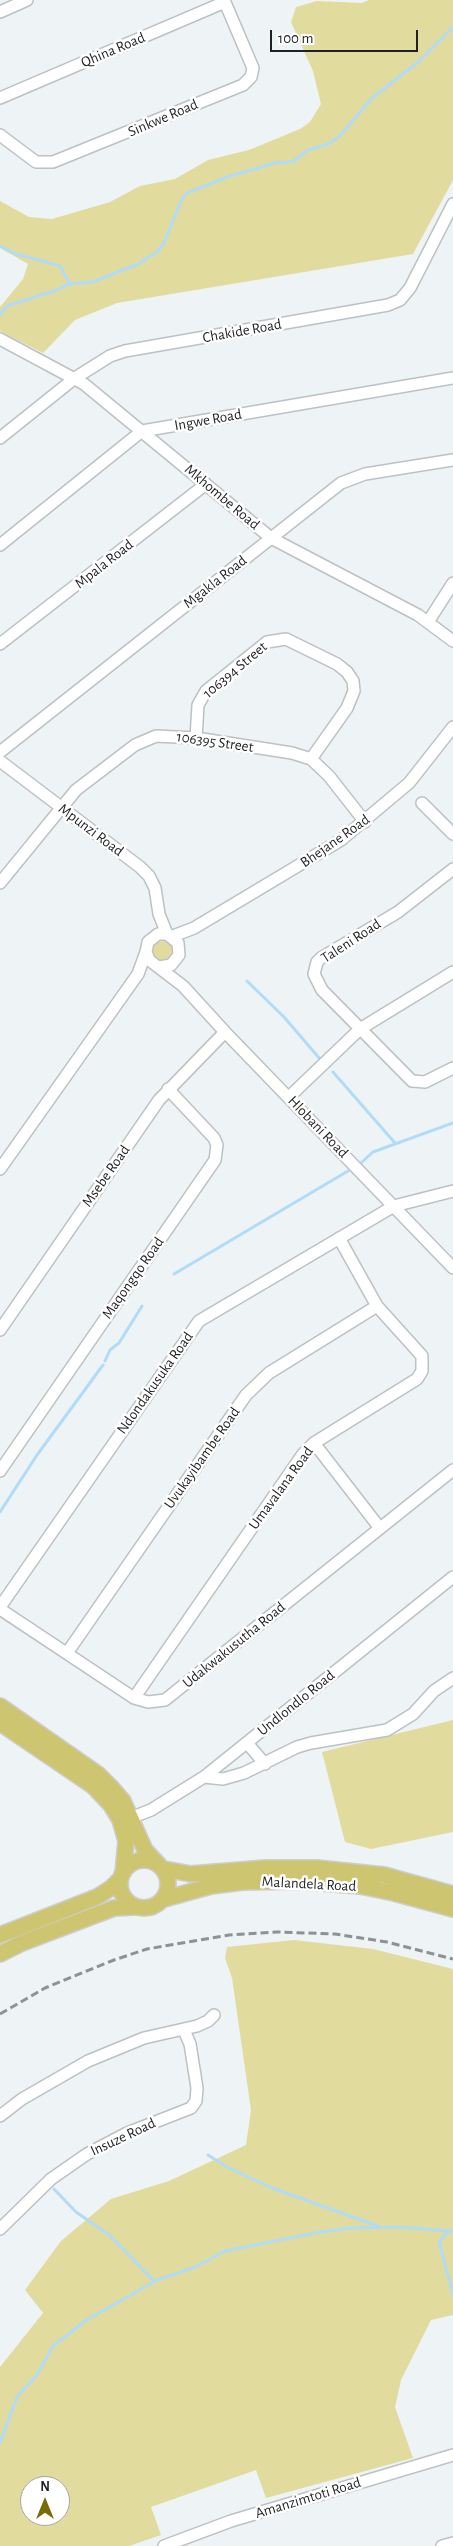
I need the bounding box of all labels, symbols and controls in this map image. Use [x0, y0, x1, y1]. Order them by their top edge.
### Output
scale bar [273, 20, 420, 52]
street label: Qhina Road [78, 28, 148, 72]
text: 100 m [278, 31, 313, 46]
street label: Sinkwe Road [125, 95, 201, 141]
street label: Chakide Road [201, 315, 283, 347]
street label: Ingwe Road [173, 405, 243, 435]
street label: Mkhombe Road [181, 460, 263, 534]
street label: Mpala Road [71, 536, 137, 592]
street label: Mgakla Road [180, 552, 250, 612]
street label: 106394 Street [199, 638, 271, 702]
street label: 106395 Street [175, 728, 255, 756]
street label: Mpunzi Road [55, 800, 127, 860]
street label: Bhejane Road [297, 811, 373, 871]
street label: Taleni Road [318, 915, 384, 967]
street label: Hlobani Road [284, 1092, 352, 1162]
street label: Msebe Road [78, 1142, 134, 1210]
street label: Maqongqo Road [98, 1234, 168, 1322]
street label: Ndondakusuka Road [113, 1328, 197, 1438]
street label: Uvukayibambe Road [160, 1404, 244, 1512]
street label: Umavalana Road [245, 1443, 317, 1533]
street label: Udakwakusutha Road [179, 1598, 289, 1692]
street label: Undlondlo Road [254, 1666, 338, 1740]
street label: Malandela Road [261, 1873, 357, 1895]
street label: Insuze Road [87, 2114, 159, 2160]
street label: Amanzimtoti Road [253, 2473, 363, 2523]
north arrow [20, 2476, 70, 2526]
text: N [40, 2480, 50, 2494]

